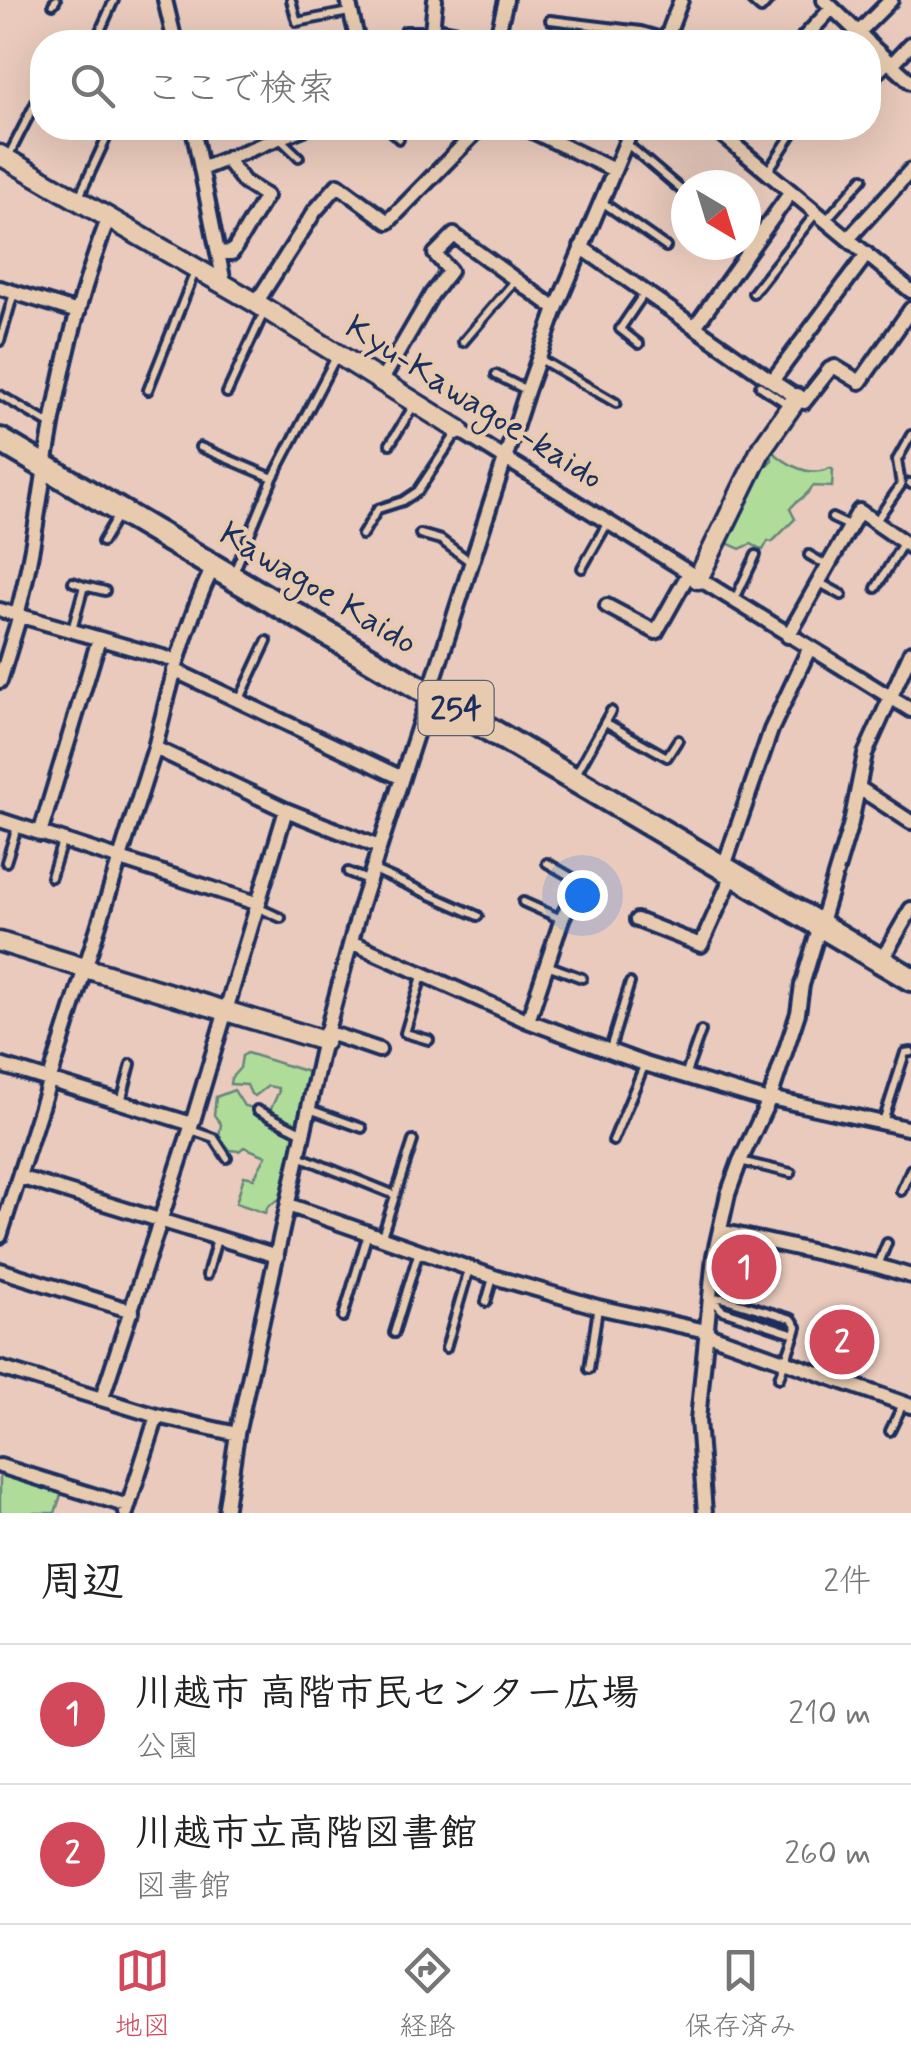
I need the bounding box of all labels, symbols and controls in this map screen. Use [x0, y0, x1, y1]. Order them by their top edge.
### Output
search box [30, 30, 881, 140]
icon: search [65, 58, 120, 113]
text: ここで検索 [145, 65, 335, 114]
north arrow [671, 170, 761, 260]
street label: Kyu-Kawagoe-kaido [334, 305, 612, 503]
street label: Kawagoe Kaido [209, 512, 425, 668]
road number: 254 [418, 681, 494, 735]
your location [557, 870, 608, 921]
pin: 1 [712, 1230, 776, 1304]
pin: 2 [810, 1304, 874, 1380]
text: 周辺 [40, 1556, 124, 1611]
text: 2件 [823, 1561, 871, 1603]
text: 川越市 高階市民センター広場 [135, 1670, 639, 1719]
text: 1 [65, 1693, 80, 1735]
text: 210 m [788, 1693, 871, 1735]
text: 公園 [135, 1726, 199, 1768]
text: 川越市立高階図書館 [135, 1810, 477, 1859]
text: 2 [65, 1833, 80, 1875]
text: 260 m [784, 1833, 871, 1875]
text: 図書館 [135, 1866, 231, 1908]
tab: 地図 [114, 1943, 171, 2046]
tab: 経路 [399, 1943, 456, 2046]
tab: 保存済み [684, 1943, 797, 2046]

